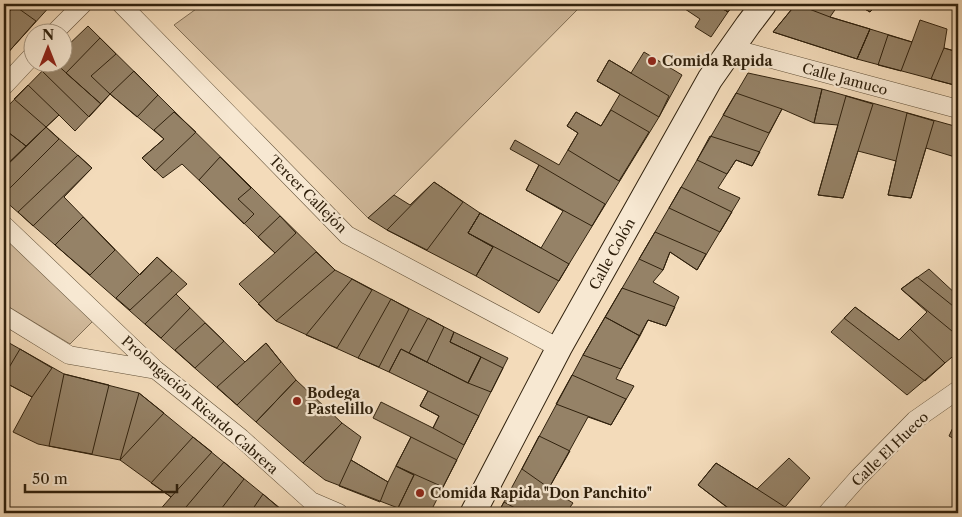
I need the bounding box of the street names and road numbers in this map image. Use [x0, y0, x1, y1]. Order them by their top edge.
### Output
street label: Calle Jamuco [800, 59, 890, 99]
street label: Tercer Callejón [265, 151, 351, 237]
street label: Calle Colón [585, 215, 639, 293]
street label: Prolongación Ricardo Cabrera [118, 332, 282, 478]
street label: Calle El Hueco [848, 408, 932, 490]

